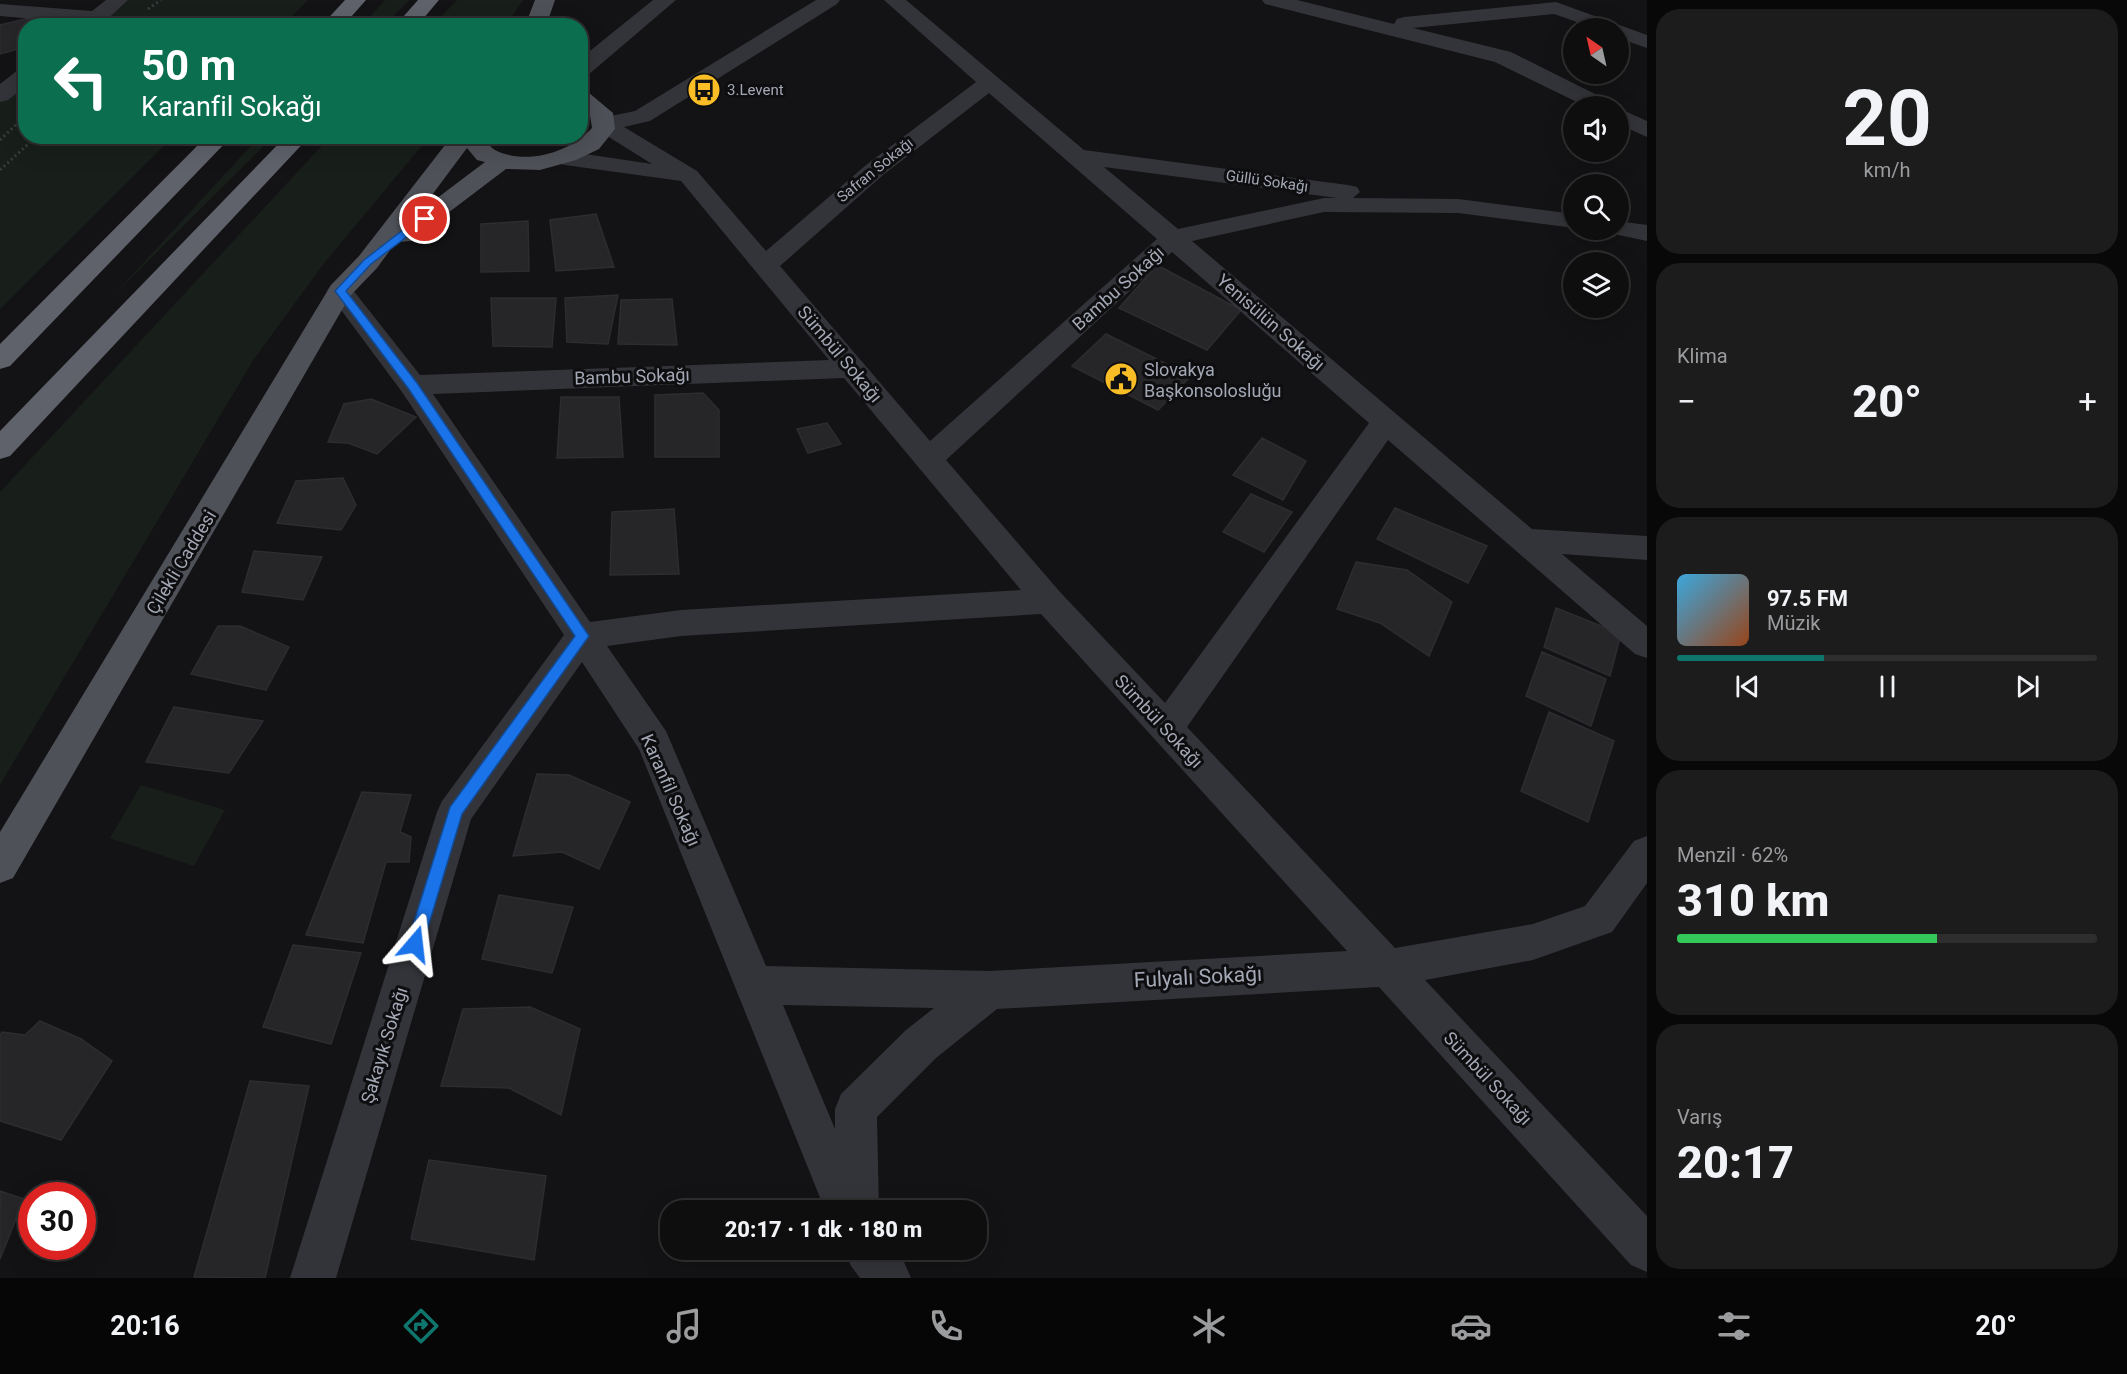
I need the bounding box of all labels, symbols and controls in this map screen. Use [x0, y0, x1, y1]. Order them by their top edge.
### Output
north arrow [1563, 18, 1629, 84]
map controls [1563, 18, 1629, 318]
text: 50 m [141, 41, 236, 90]
icon: left [42, 42, 120, 120]
bus stop icon: 3.Levent [686, 72, 722, 108]
text: 20 [1842, 73, 1932, 164]
place label: 3.Levent [727, 81, 784, 99]
text: Karanfil Sokağı [141, 91, 322, 123]
button: sound [1563, 96, 1629, 162]
street label: Safran Sokağı [833, 134, 917, 206]
text: km/h [1864, 158, 1910, 182]
street label: Güllü Sokağı [1225, 166, 1309, 196]
button: search [1563, 174, 1629, 240]
pin [399, 193, 450, 244]
icon: arrive [408, 202, 441, 235]
street label: Bambu Sokağı [1068, 241, 1168, 335]
button: layers [1563, 252, 1629, 318]
street label: Yenisülün Sokağı [1213, 269, 1329, 375]
street label: Sümbül Sokağı [793, 301, 887, 407]
text: Klima [1677, 344, 1728, 368]
place label: Slovakya Başkonsolosluğu [1144, 359, 1281, 401]
public building icon: Slovakya Başkonsolosluğu [1103, 361, 1139, 397]
street label: Bambu Sokağı [574, 363, 690, 389]
text: 20° [1852, 375, 1922, 428]
text: − [1677, 382, 1696, 421]
text: + [2078, 382, 2097, 421]
street label: Çilekli Caddesi [142, 506, 220, 618]
text: 97.5 FM [1767, 586, 1848, 611]
text: Müzik [1767, 611, 1820, 635]
street label: Sümbül Sokağı [1111, 670, 1207, 772]
icon: previous [1731, 670, 1764, 703]
icon: pause [1871, 670, 1904, 703]
icon: next [2011, 670, 2044, 703]
street label: Karanfil Sokağı [637, 731, 705, 849]
text: Menzil · 62% [1677, 843, 1788, 867]
text: 310 km [1677, 874, 1829, 927]
position arrow [383, 912, 447, 976]
street label: Fulyalı Sokağı [1133, 962, 1263, 992]
street label: Şakayık Sokağı [356, 984, 412, 1106]
street label: Sümbül Sokağı [1440, 1027, 1536, 1129]
text: Varış [1677, 1105, 1722, 1129]
text: 20:17 [1677, 1136, 1794, 1189]
speed limit sign: 30 [18, 1182, 96, 1260]
text: 20:17 · 1 dk · 180 m [725, 1217, 922, 1242]
icon: directions [400, 1305, 442, 1347]
icon: music [663, 1305, 705, 1347]
icon: phone [925, 1305, 967, 1347]
icon: climate [1188, 1305, 1230, 1347]
icon: car [1450, 1305, 1492, 1347]
icon: filters [1713, 1305, 1755, 1347]
text: 20:16 [110, 1310, 180, 1342]
text: 20° [1975, 1310, 2017, 1342]

